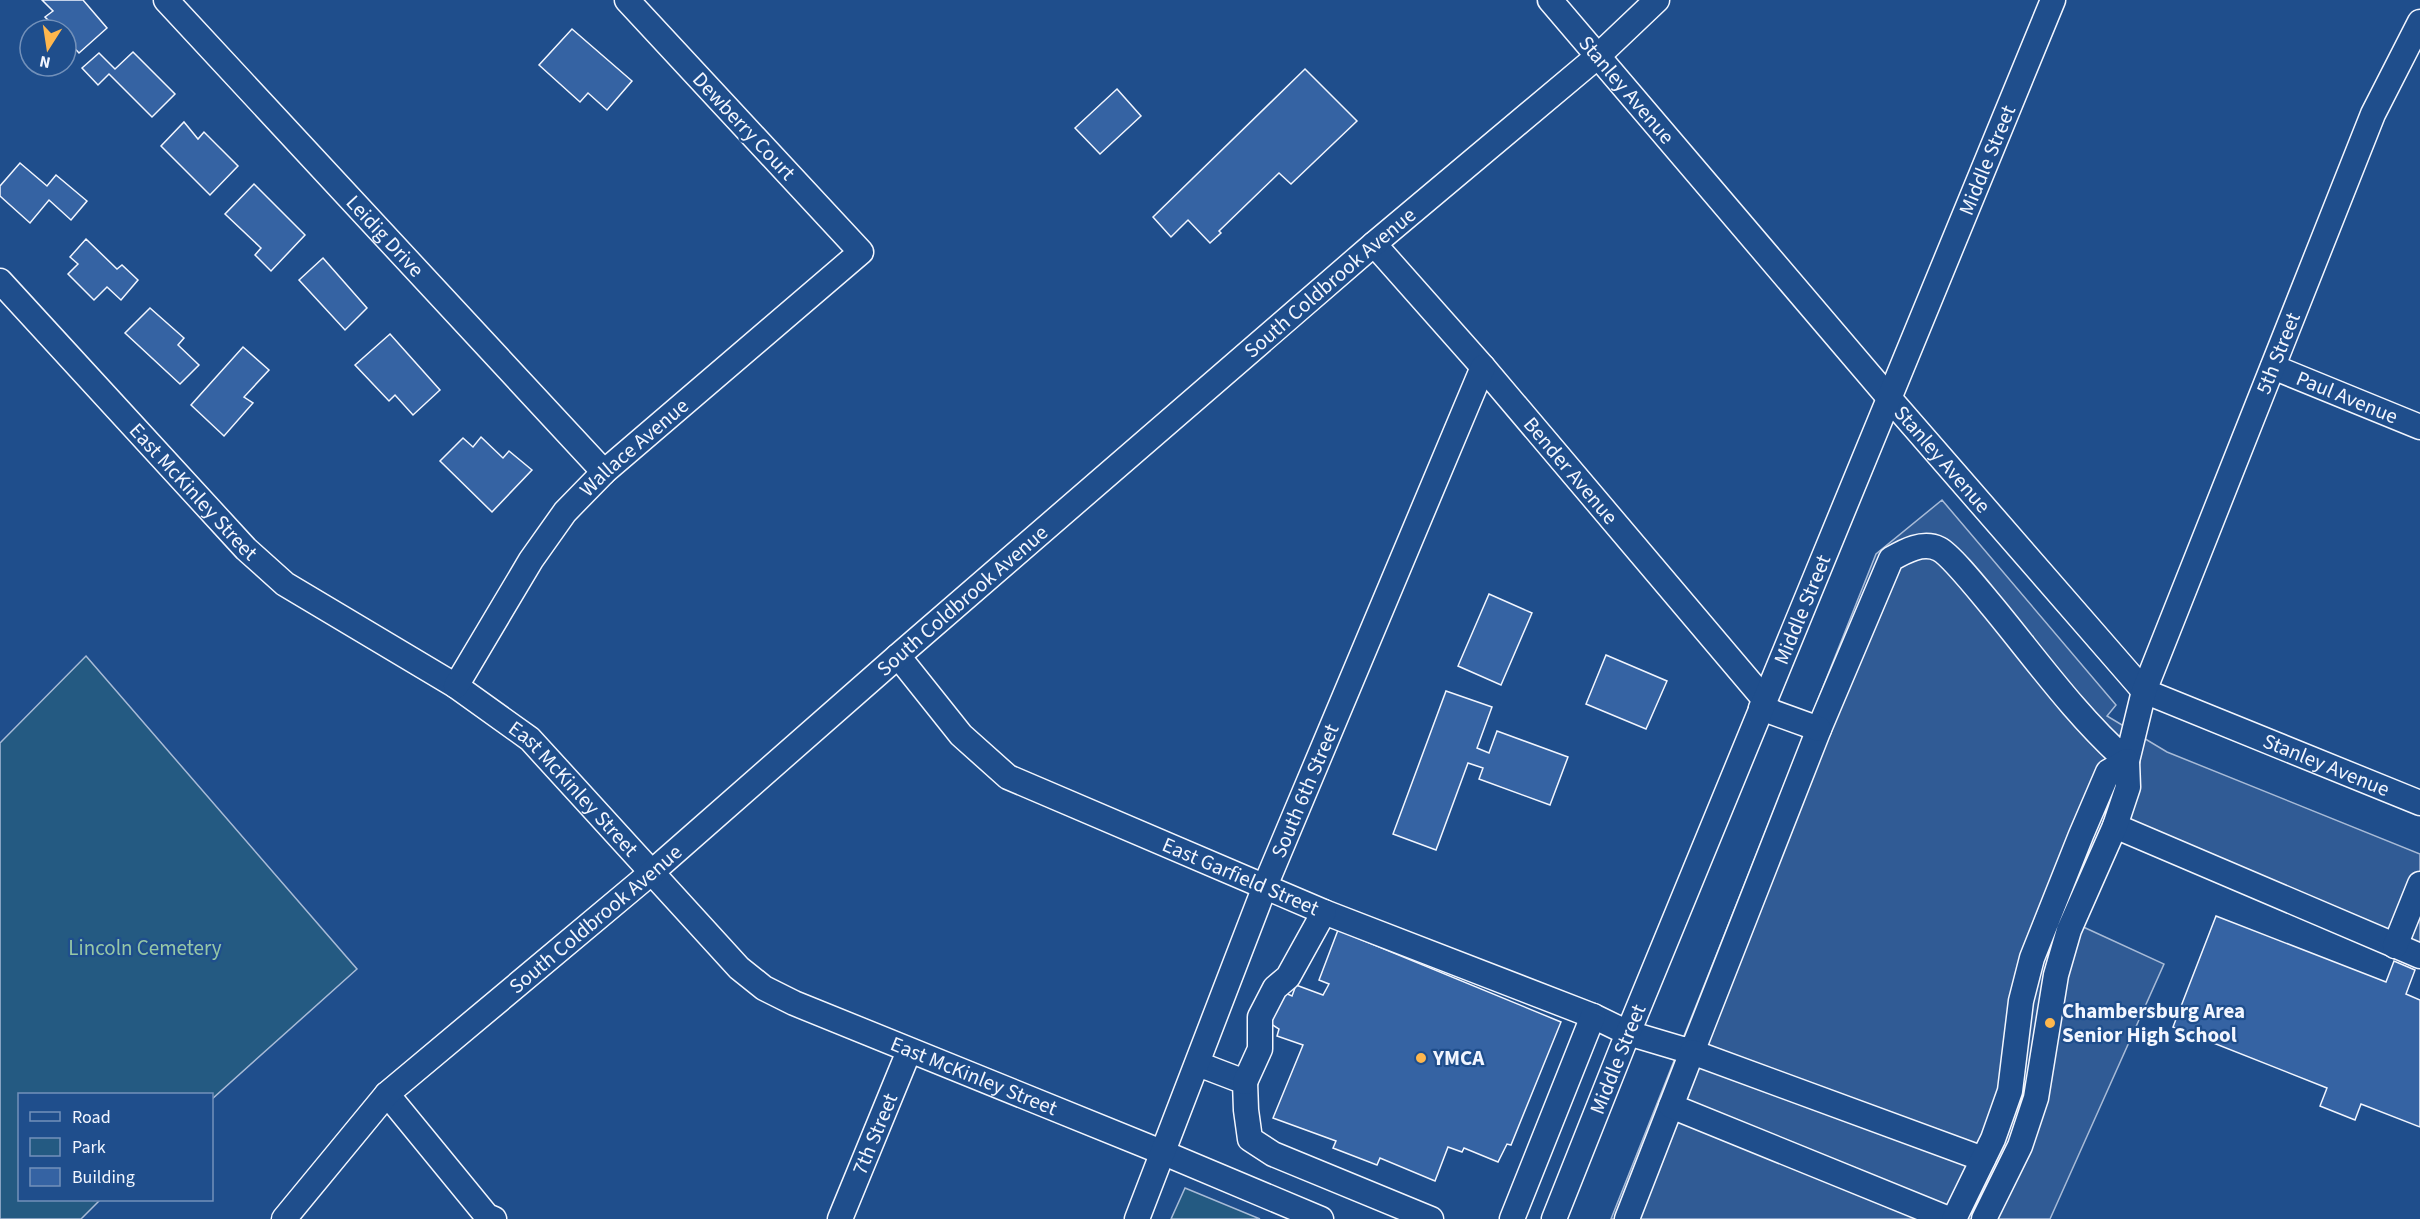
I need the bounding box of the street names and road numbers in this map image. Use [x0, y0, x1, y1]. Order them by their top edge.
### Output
street label: Stanley Avenue [1572, 29, 1681, 151]
street label: Dewberry Court [686, 65, 802, 187]
street label: Middle Street [1951, 101, 2023, 220]
street label: Leidig Drive [339, 188, 431, 284]
street label: South Coldbrook Avenue [1237, 200, 1422, 365]
street label: 5th Street [2248, 308, 2308, 399]
street label: Paul Avenue [2292, 363, 2402, 431]
street label: Wallace Avenue [573, 391, 695, 504]
street label: Stanley Avenue [1887, 399, 1998, 520]
street label: Bender Avenue [1516, 410, 1625, 531]
street label: East McKinley Street [122, 416, 264, 568]
street label: South Coldbrook Avenue [870, 518, 1054, 683]
street label: Middle Street [1766, 550, 1838, 669]
street label: East McKinley Street [502, 713, 645, 863]
street label: South 6th Street [1264, 719, 1346, 862]
street label: Stanley Avenue [2259, 726, 2394, 804]
street label: East Garfield Street [1158, 830, 1324, 923]
street label: South Coldbrook Avenue [502, 837, 689, 1001]
street label: Middle Street [1582, 1000, 1653, 1119]
street label: East McKinley Street [886, 1029, 1062, 1123]
street label: 7th Street [845, 1088, 905, 1179]

